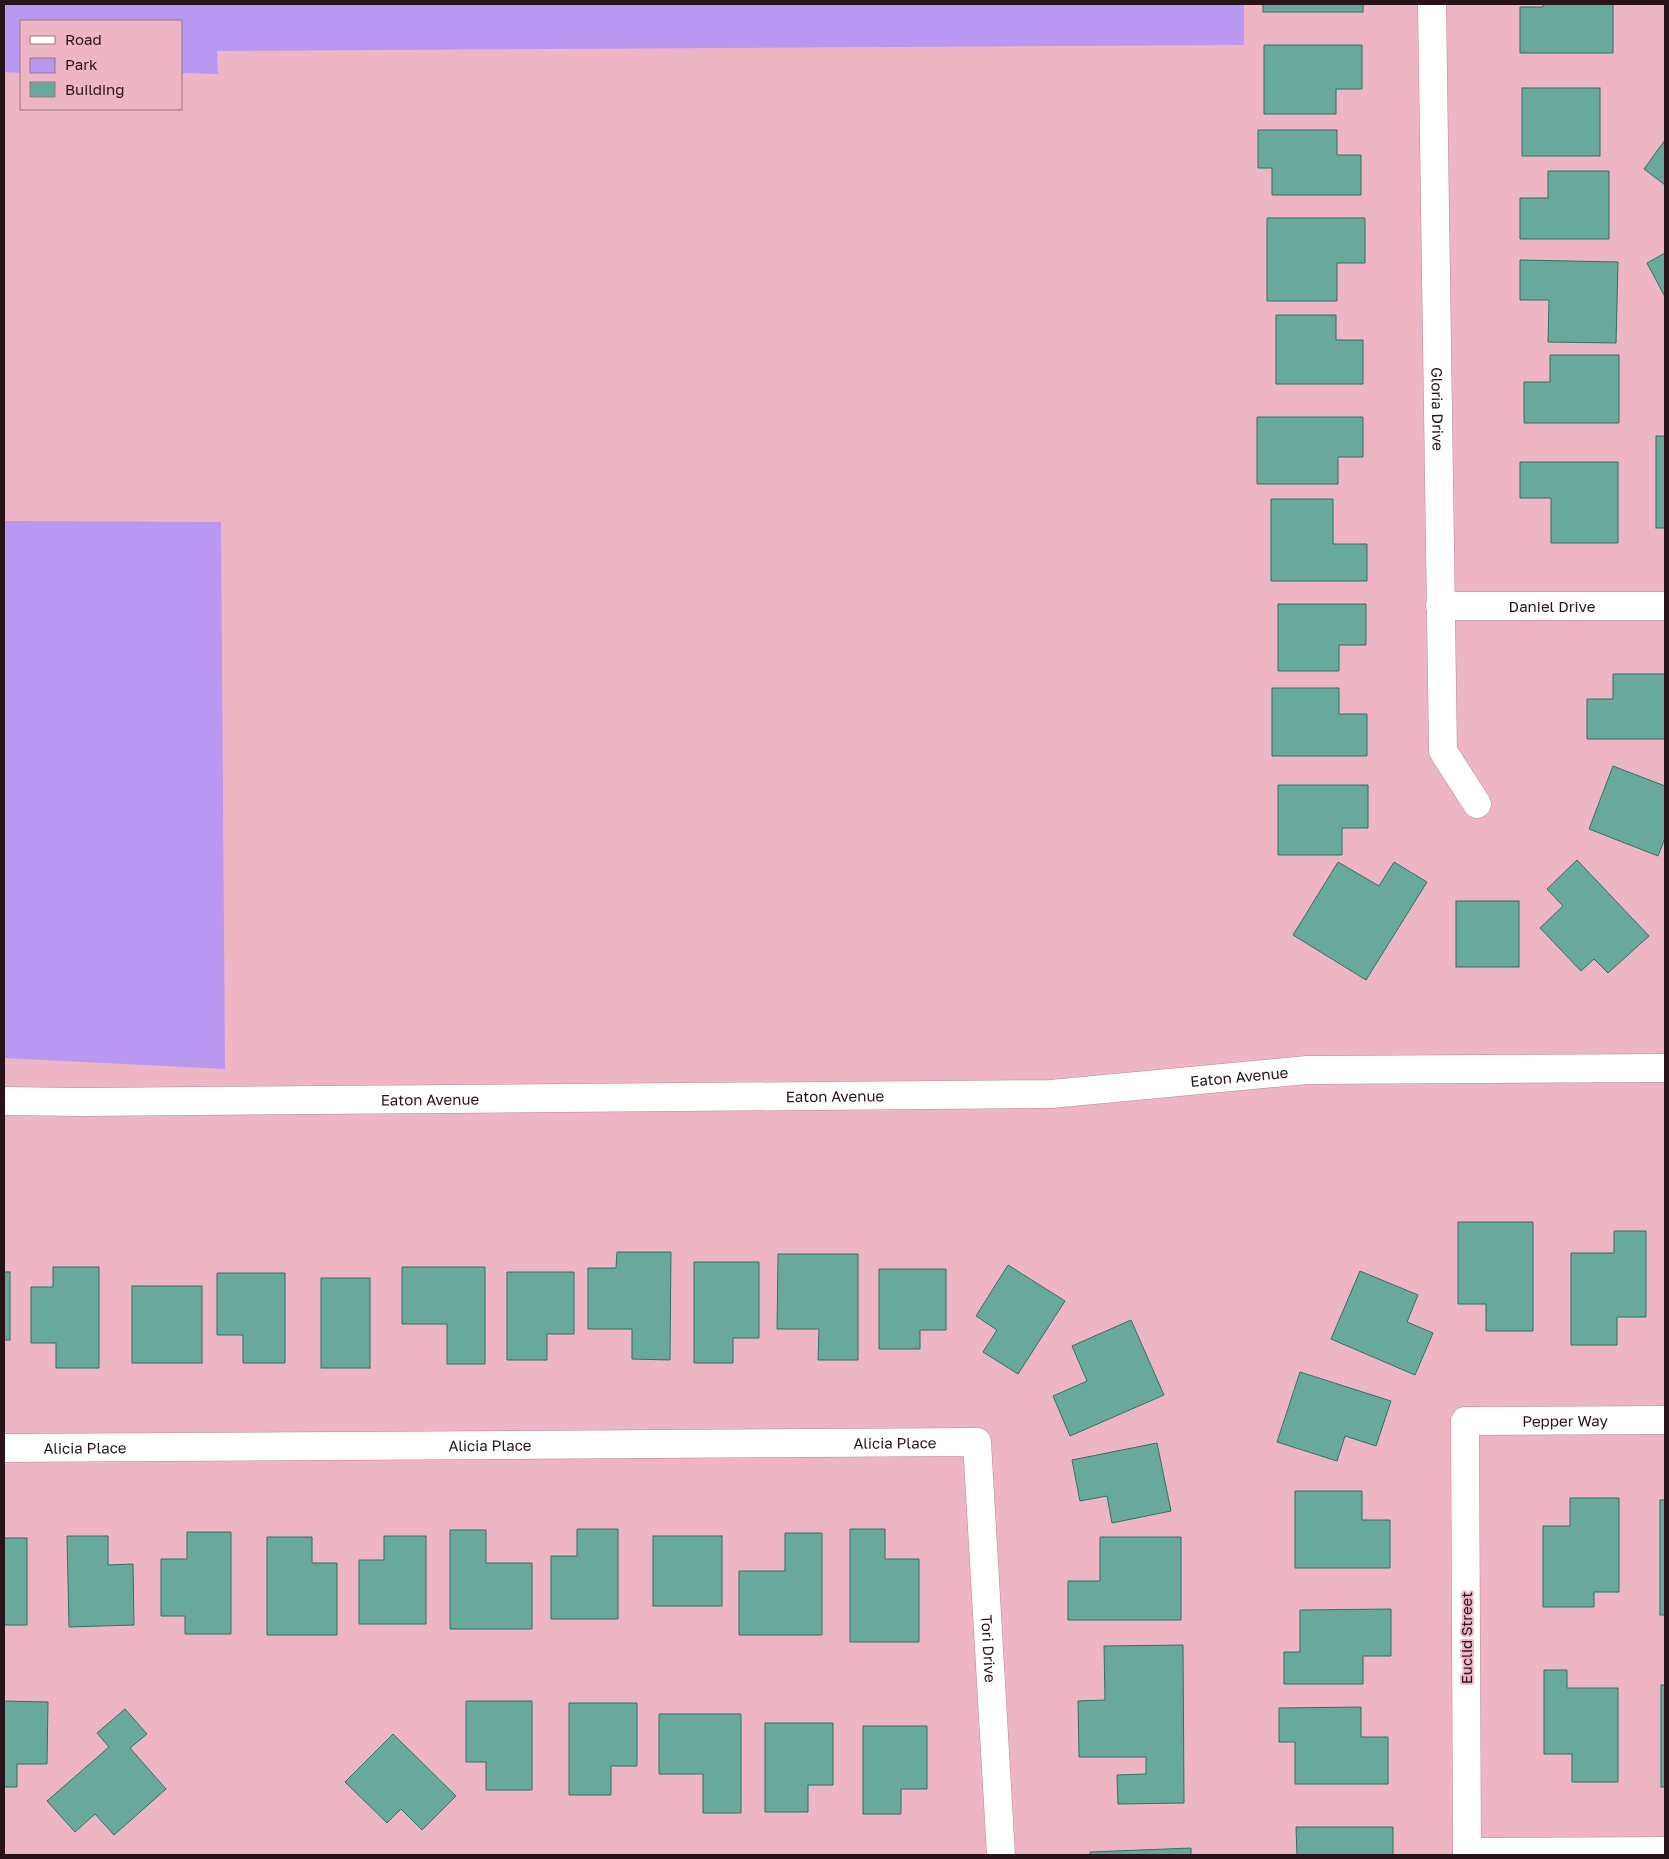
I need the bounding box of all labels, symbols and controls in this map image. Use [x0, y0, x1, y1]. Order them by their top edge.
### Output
legend [20, 20, 182, 110]
text: Road [65, 30, 102, 48]
text: Park [65, 55, 98, 73]
text: Building [65, 80, 125, 98]
street label: Gloria Drive [1428, 367, 1448, 451]
street label: Daniel Drive [1509, 597, 1596, 615]
street label: Eaton Avenue [1189, 1063, 1289, 1090]
street label: Eaton Avenue [786, 1086, 885, 1105]
street label: Eaton Avenue [381, 1090, 480, 1109]
street label: Pepper Way [1522, 1411, 1608, 1430]
street label: Alicia Place [853, 1433, 937, 1452]
street label: Alicia Place [448, 1436, 532, 1454]
street label: Alicia Place [43, 1438, 127, 1457]
street label: Euclid Street [1457, 1592, 1475, 1684]
street label: Tori Drive [978, 1614, 1000, 1683]

